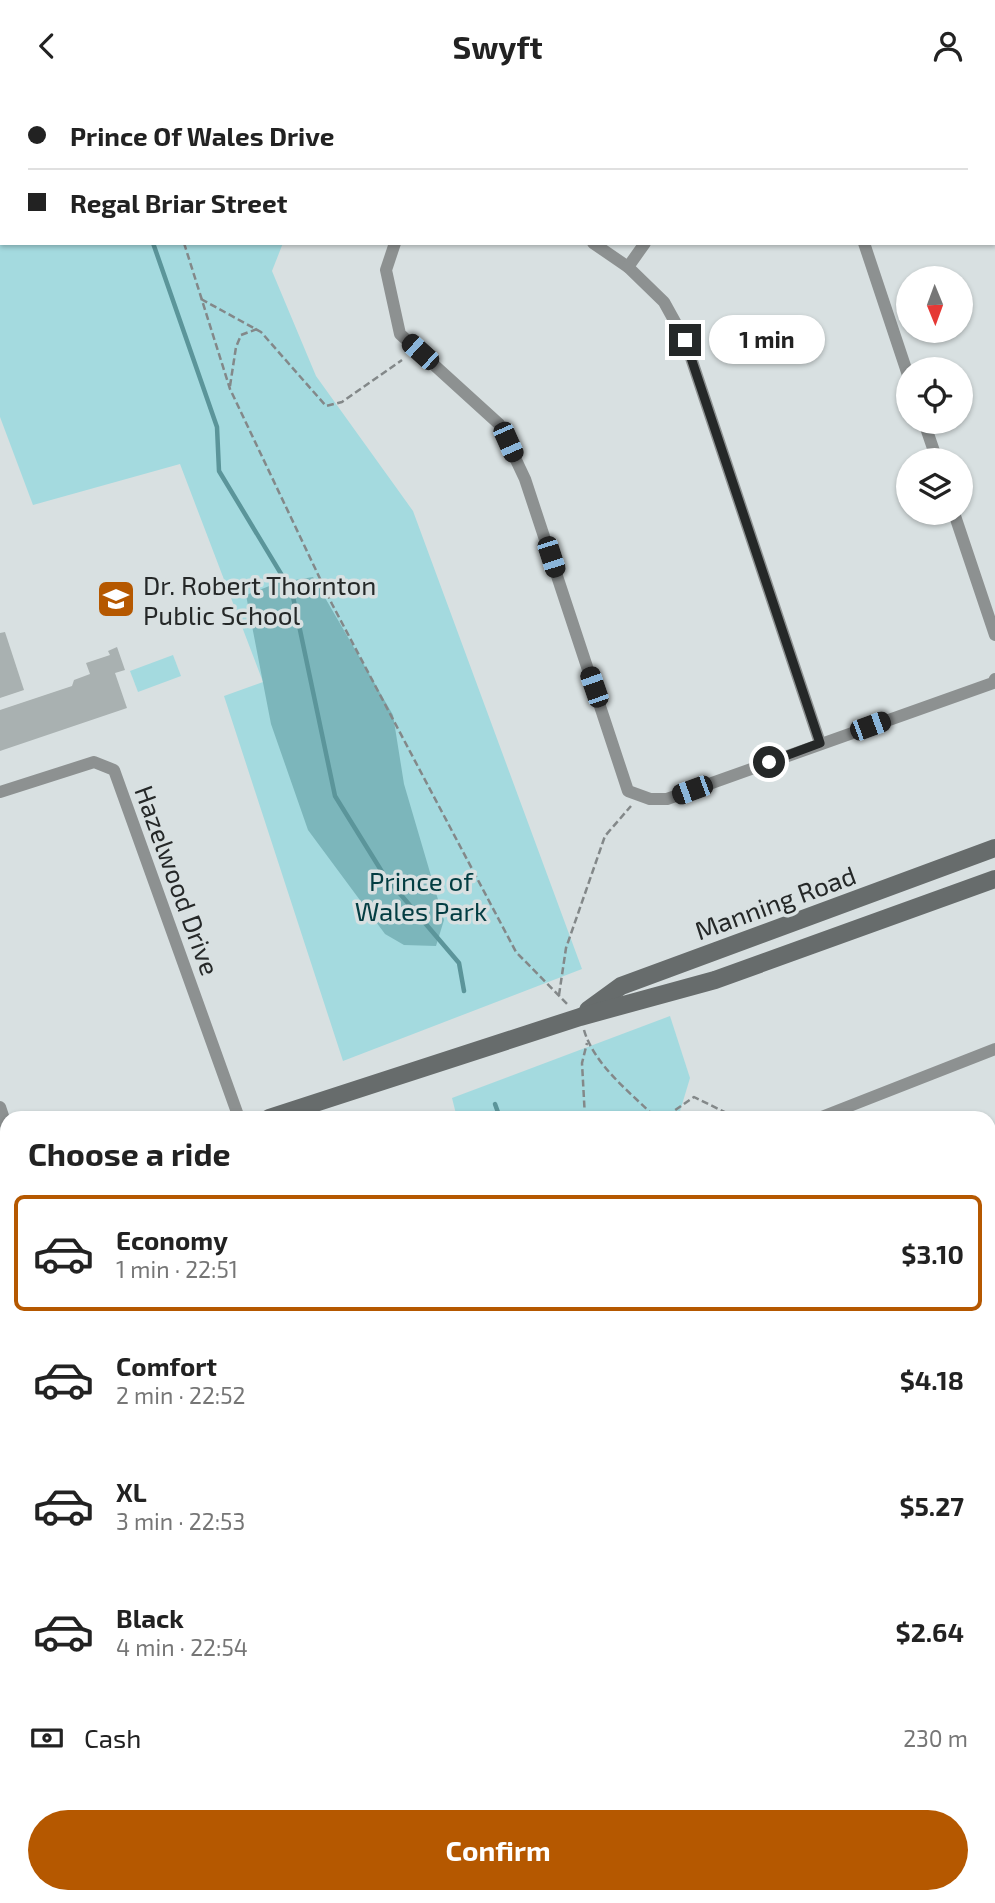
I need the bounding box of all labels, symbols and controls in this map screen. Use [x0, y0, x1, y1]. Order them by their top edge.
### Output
icon: back [28, 27, 66, 65]
text: Swyft [452, 27, 543, 65]
icon: person [929, 27, 967, 65]
text: Prince Of Wales Drive [70, 120, 334, 151]
text: Regal Briar Street [70, 187, 287, 218]
north arrow [896, 266, 973, 343]
map controls [896, 266, 973, 525]
callout: 1 min [710, 315, 825, 365]
route end [669, 324, 701, 356]
text: 1 min [739, 325, 795, 353]
car [398, 330, 443, 374]
button: locate [896, 357, 973, 434]
car [490, 419, 527, 465]
button: layers [896, 448, 973, 525]
car [535, 534, 568, 580]
place label: Dr. Robert Thornton Public School [143, 569, 376, 630]
school or university icon: Dr. Robert Thornton Public School [95, 578, 137, 620]
car [578, 664, 611, 710]
car [847, 709, 894, 743]
route start [753, 746, 785, 778]
car [669, 773, 716, 807]
street label: Hazelwood Drive [129, 781, 227, 979]
street label: Manning Road [690, 859, 860, 945]
park label: Prince of Wales Park [355, 865, 487, 926]
text: Choose a ride [28, 1134, 231, 1172]
icon: car [32, 1222, 95, 1285]
text: Economy [116, 1224, 228, 1255]
text: $3.10 [901, 1238, 964, 1269]
text: 1 min · 22:51 [116, 1255, 238, 1283]
icon: car [32, 1348, 95, 1411]
text: Comfort [116, 1350, 217, 1381]
text: $4.18 [900, 1364, 964, 1395]
text: 2 min · 22:52 [116, 1381, 246, 1409]
icon: car [32, 1474, 95, 1537]
text: XL [116, 1476, 147, 1507]
text: $5.27 [899, 1490, 964, 1521]
text: 3 min · 22:53 [116, 1507, 245, 1535]
icon: car [32, 1600, 95, 1663]
text: Black [116, 1602, 184, 1633]
text: $2.64 [896, 1616, 964, 1647]
text: 4 min · 22:54 [116, 1633, 248, 1661]
icon: cash [28, 1719, 66, 1757]
text: Cash [84, 1722, 141, 1753]
text: 230 m [903, 1724, 968, 1752]
button: Confirm [28, 1810, 968, 1890]

